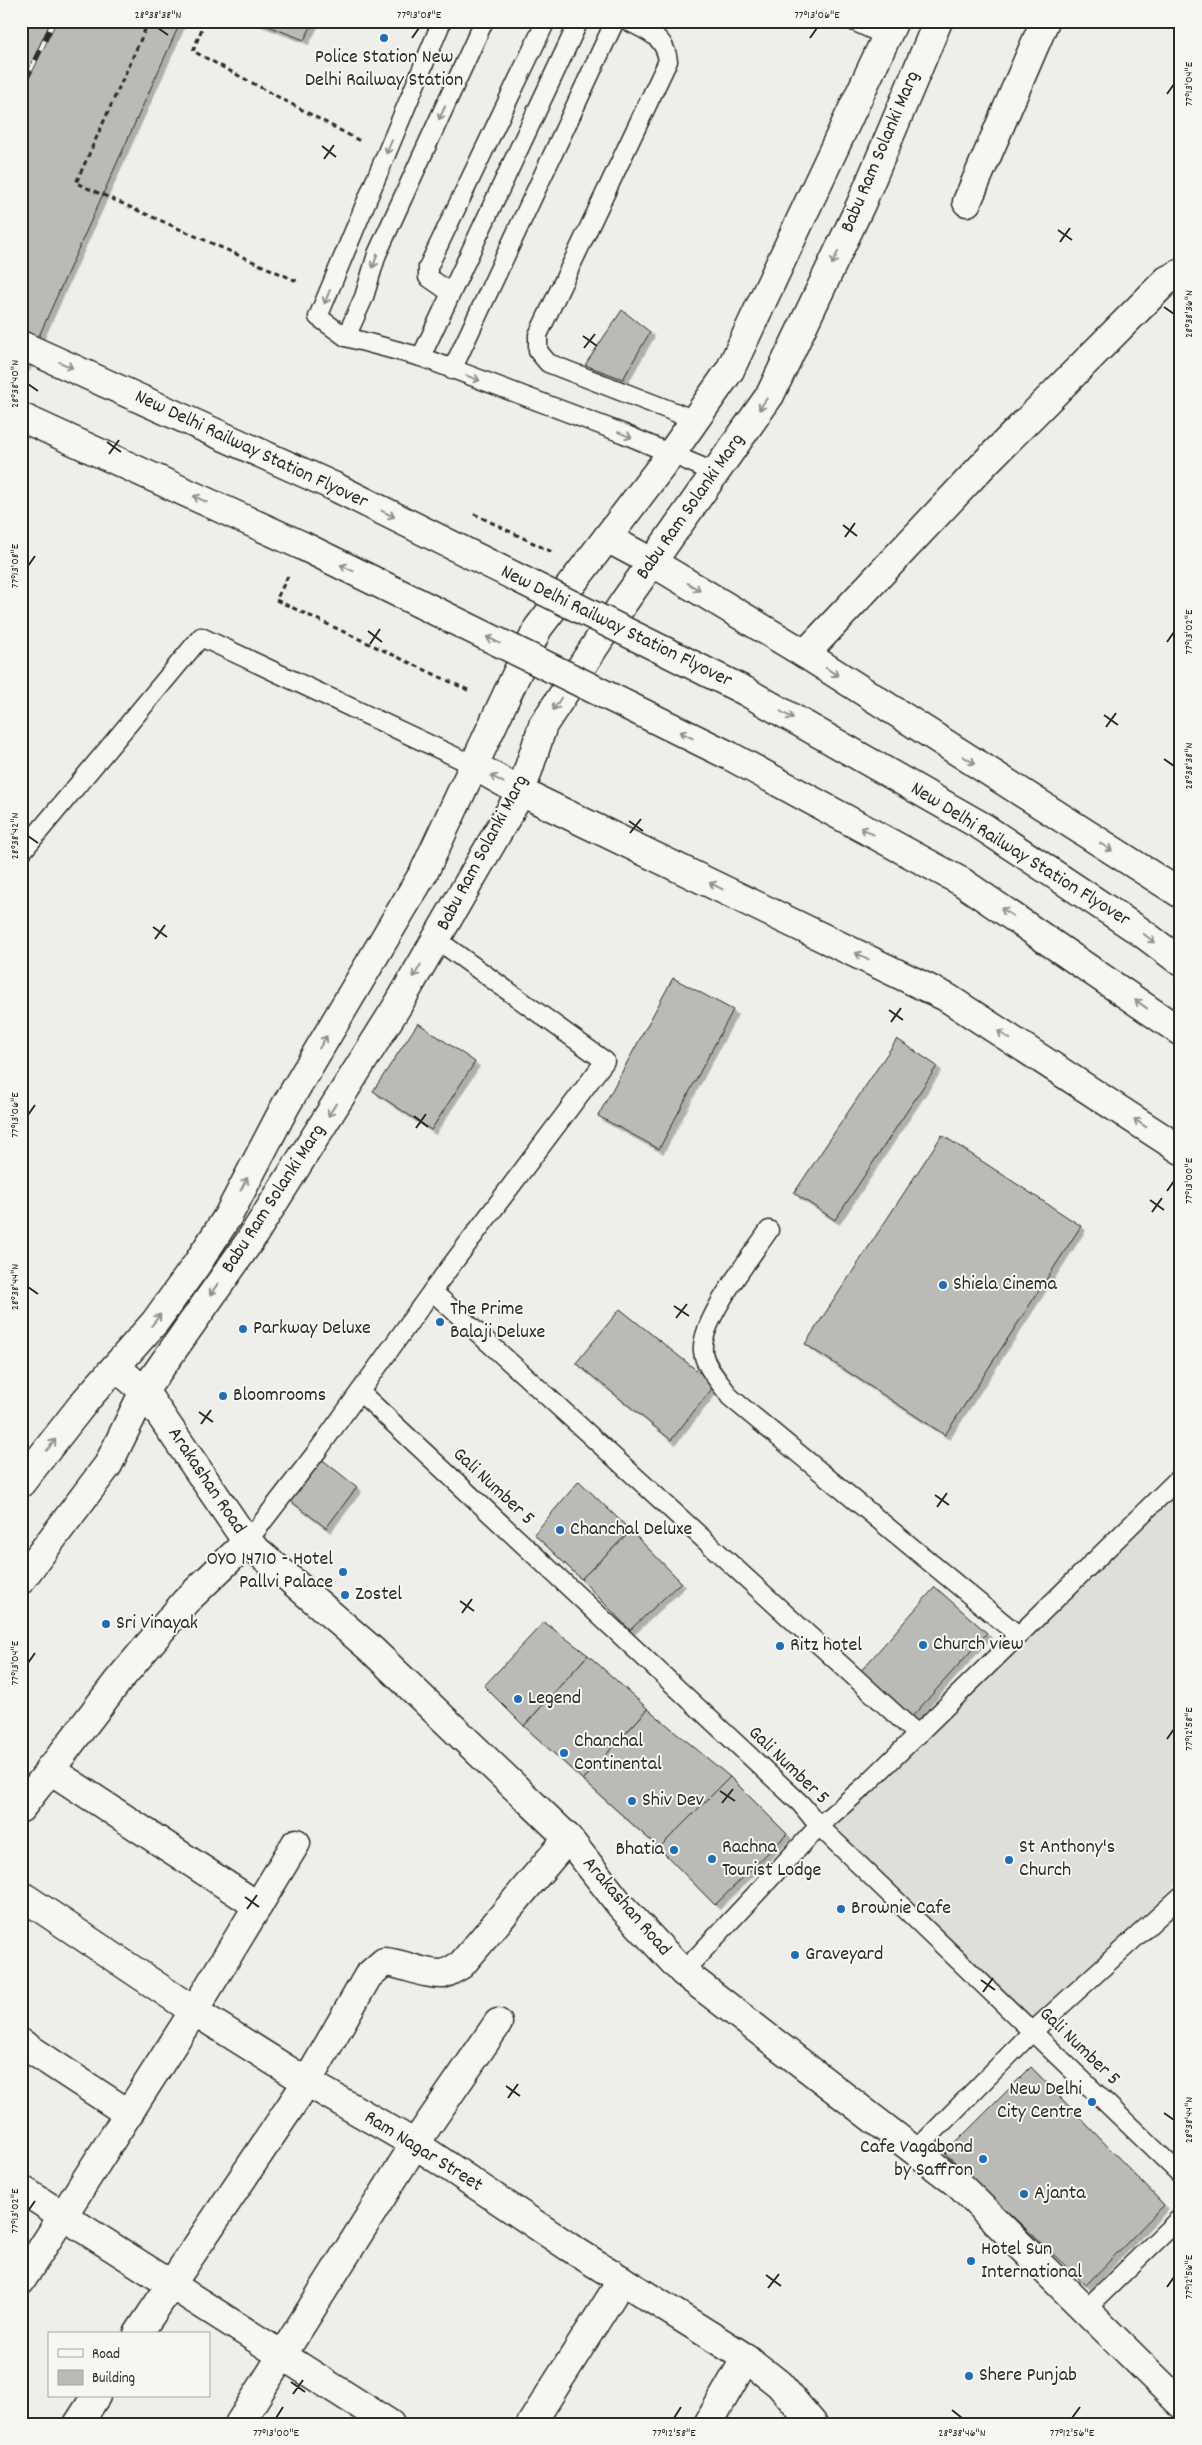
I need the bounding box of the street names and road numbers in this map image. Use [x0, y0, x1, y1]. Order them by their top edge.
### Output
street label: Babu Ram Solanki Marg [834, 67, 928, 237]
street label: New Delhi Railway Station Flyover [130, 384, 373, 517]
street label: Babu Ram Solanki Marg [630, 428, 752, 586]
street label: New Delhi Railway Station Flyover [495, 559, 737, 696]
street label: Babu Ram Solanki Marg [430, 770, 536, 936]
street label: New Delhi Railway Station Flyover [905, 776, 1136, 935]
street label: Babu Ram Solanki Marg [215, 1119, 333, 1279]
street label: Arakashan Road [160, 1422, 252, 1540]
street label: Gali Number 5 [446, 1441, 540, 1533]
street label: Gali Number 5 [741, 1720, 835, 1812]
street label: Arakashan Road [575, 1851, 677, 1963]
street label: Gali Number 5 [1032, 2001, 1126, 2093]
street label: Ram Nagar Street [358, 2104, 488, 2200]

